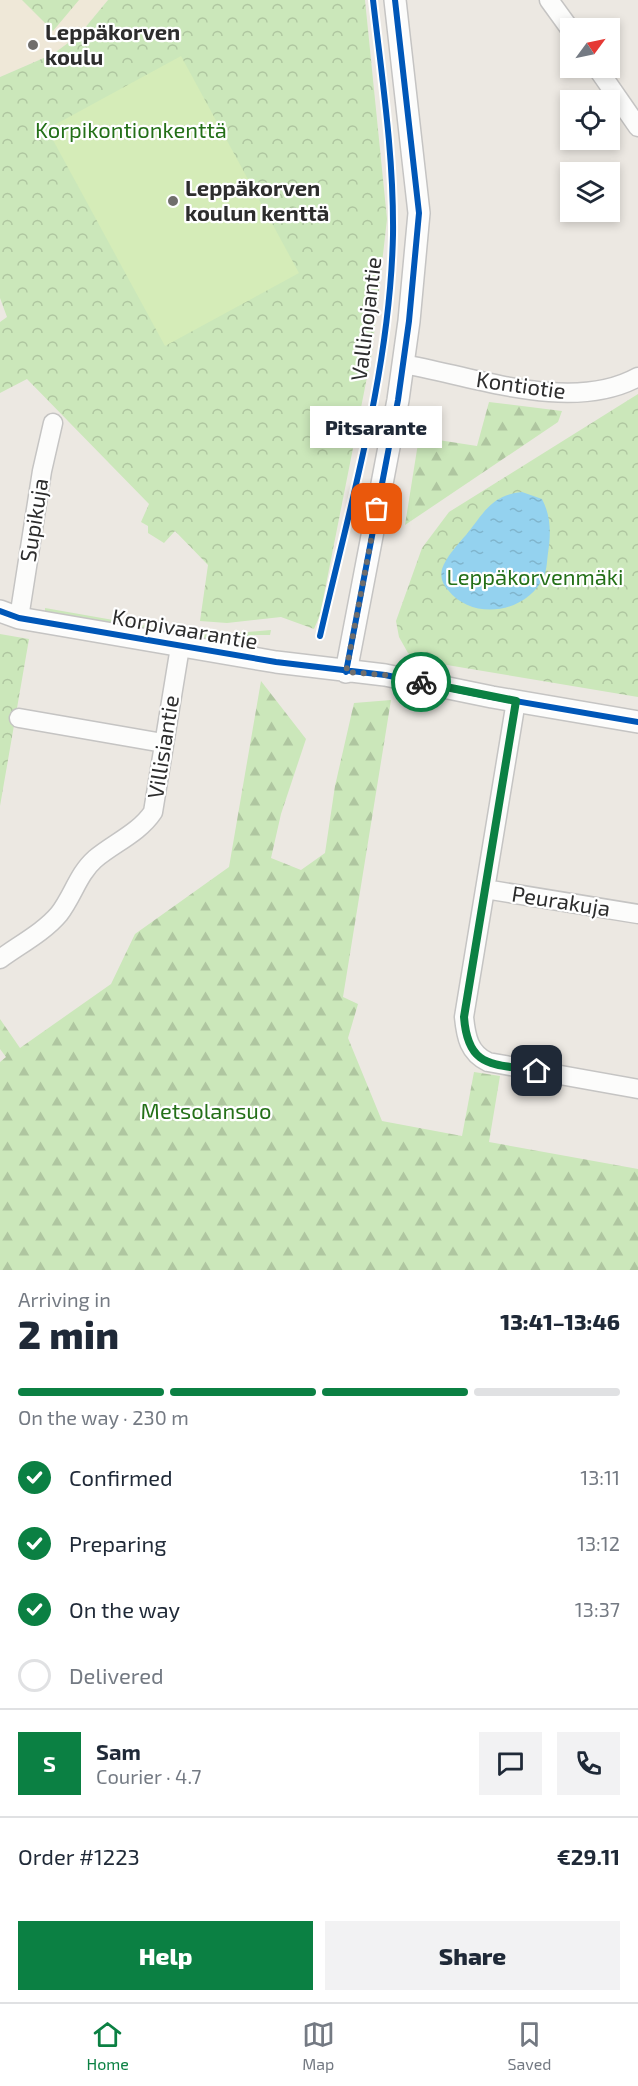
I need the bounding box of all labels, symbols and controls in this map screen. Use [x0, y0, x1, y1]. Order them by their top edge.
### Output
place label: Leppäkorven koulu [45, 18, 180, 69]
north arrow [560, 18, 620, 78]
map controls [560, 18, 620, 222]
marker: Leppäkorven koulu [26, 38, 40, 52]
button: locate [560, 90, 620, 150]
park label: Korpikontionkenttä [35, 116, 227, 142]
button: layers [560, 162, 620, 222]
place label: Leppäkorven koulun kenttä [185, 174, 329, 225]
marker: Leppäkorven koulun kenttä [166, 194, 180, 208]
street label: Vallinojantie [345, 255, 387, 382]
street label: Kontiotie [475, 365, 567, 403]
callout: Pitsarante [311, 407, 443, 449]
text: Pitsarante [325, 415, 427, 439]
street label: Supikuja [14, 476, 53, 564]
pin [351, 483, 402, 534]
icon: bag [360, 492, 393, 525]
park label: Leppäkorvenmäki [447, 563, 624, 589]
street label: Korpivaarantie [110, 602, 260, 654]
courier [391, 652, 451, 712]
icon: bike [405, 666, 438, 699]
street label: Villisiantie [141, 693, 183, 800]
street label: Peurakuja [510, 879, 612, 922]
pin [511, 1045, 562, 1096]
icon: home [520, 1054, 553, 1087]
park label: Metsolansuo [141, 1097, 271, 1123]
text: Arriving in [18, 1287, 111, 1311]
text: 13:41–13:46 [500, 1308, 620, 1334]
text: 2 min [18, 1310, 119, 1357]
text: On the way · 230 m [18, 1405, 189, 1429]
icon: check [18, 1461, 51, 1494]
text: Confirmed [69, 1464, 173, 1490]
text: 13:11 [580, 1465, 620, 1489]
icon: check [18, 1527, 51, 1560]
text: Preparing [69, 1530, 167, 1556]
text: 13:12 [577, 1531, 620, 1555]
icon: check [18, 1593, 51, 1626]
text: On the way [69, 1596, 180, 1622]
text: 13:37 [575, 1597, 620, 1621]
text: Delivered [69, 1662, 164, 1688]
button: chat [479, 1732, 542, 1795]
button: phone [557, 1732, 620, 1795]
text: Sam [96, 1738, 141, 1764]
text: S [43, 1750, 56, 1776]
text: Courier · 4.7 [96, 1764, 202, 1788]
text: Order #1223 [18, 1843, 140, 1869]
text: €29.11 [557, 1843, 620, 1869]
button: Help [18, 1921, 313, 1990]
button: Share [325, 1921, 620, 1990]
tab: Home [86, 2018, 129, 2073]
tab: Map [302, 2018, 335, 2073]
tab: Saved [508, 2018, 552, 2073]

